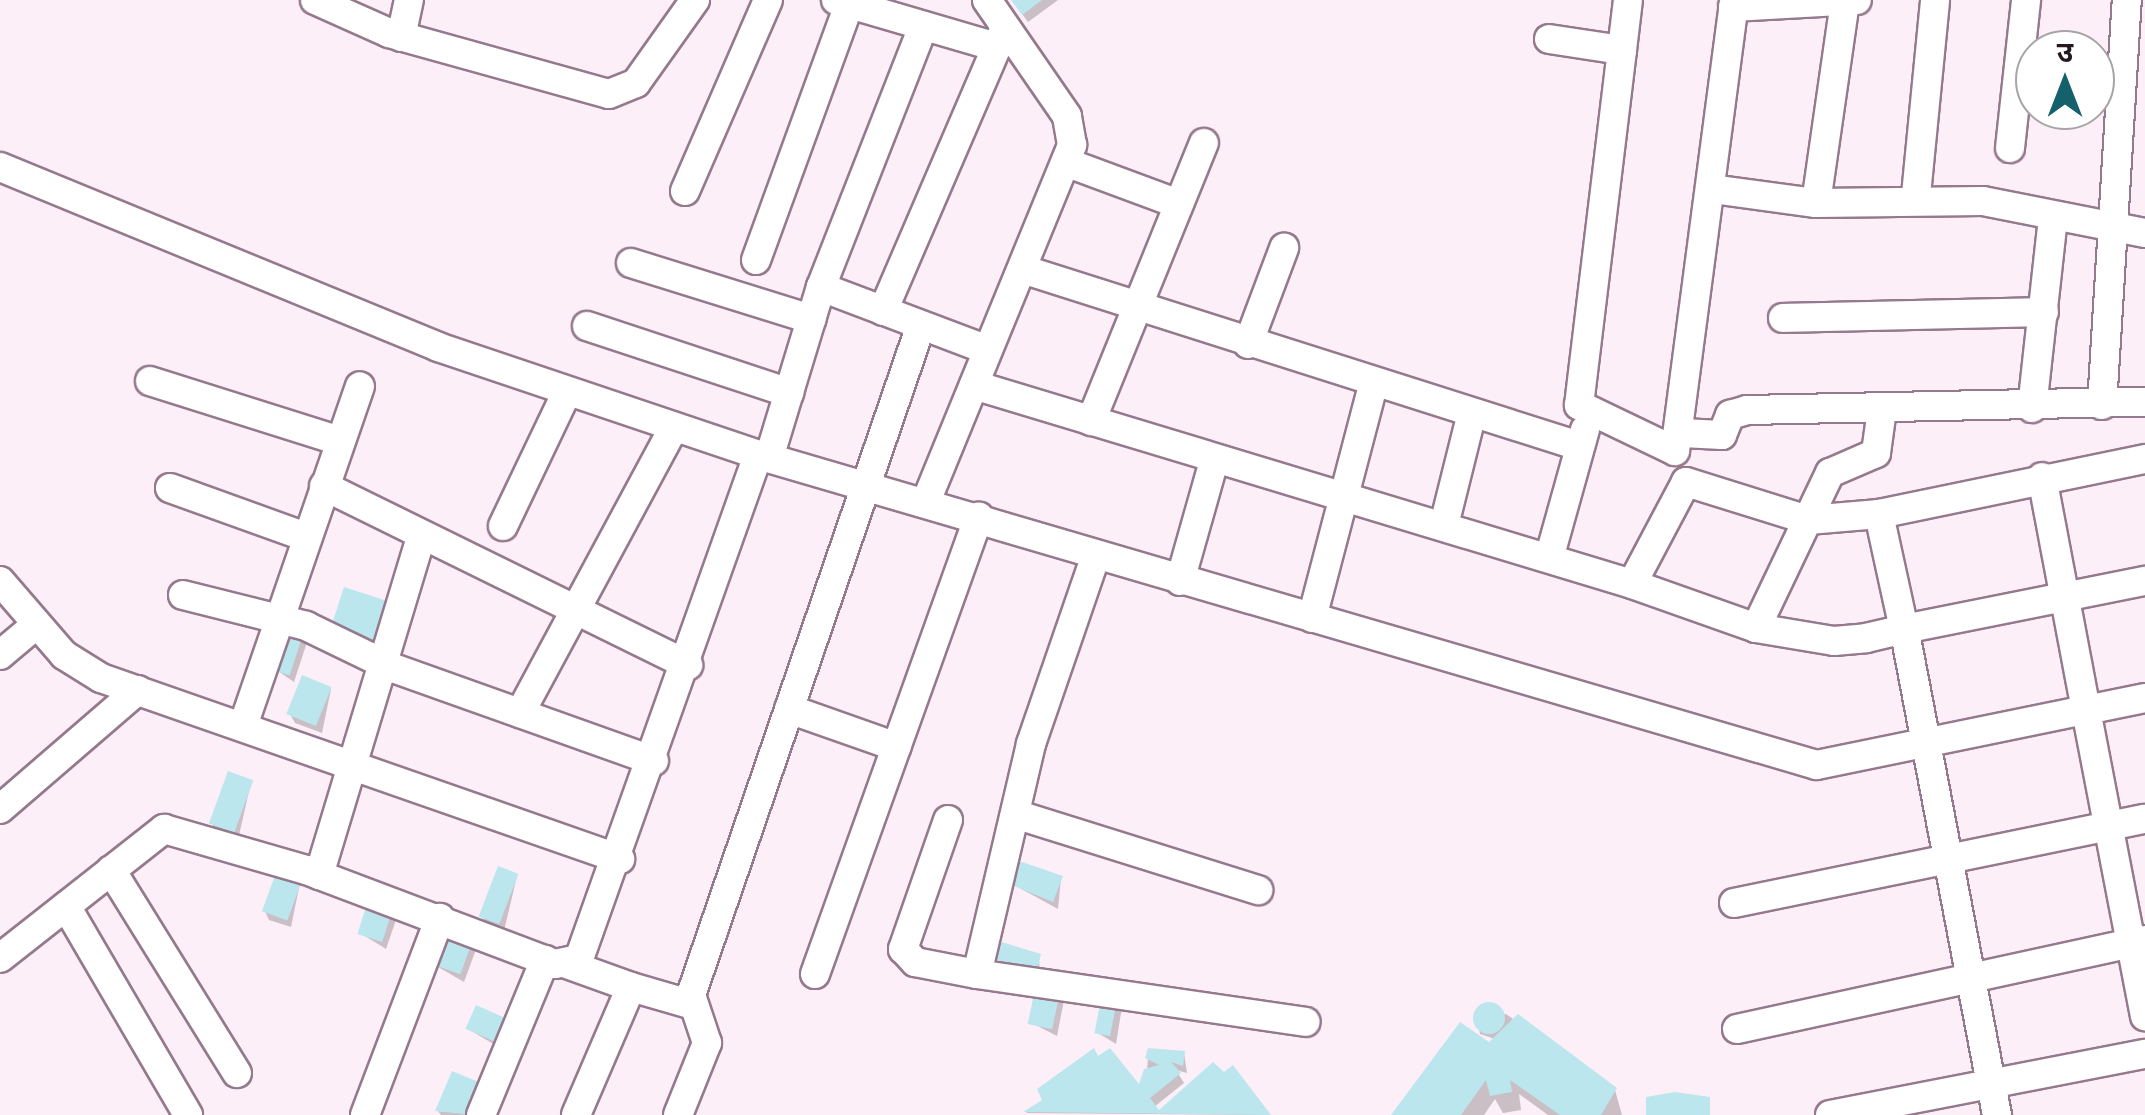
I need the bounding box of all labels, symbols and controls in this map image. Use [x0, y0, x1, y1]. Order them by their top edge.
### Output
north arrow [2015, 30, 2115, 130]
text: उ [2057, 33, 2073, 70]

